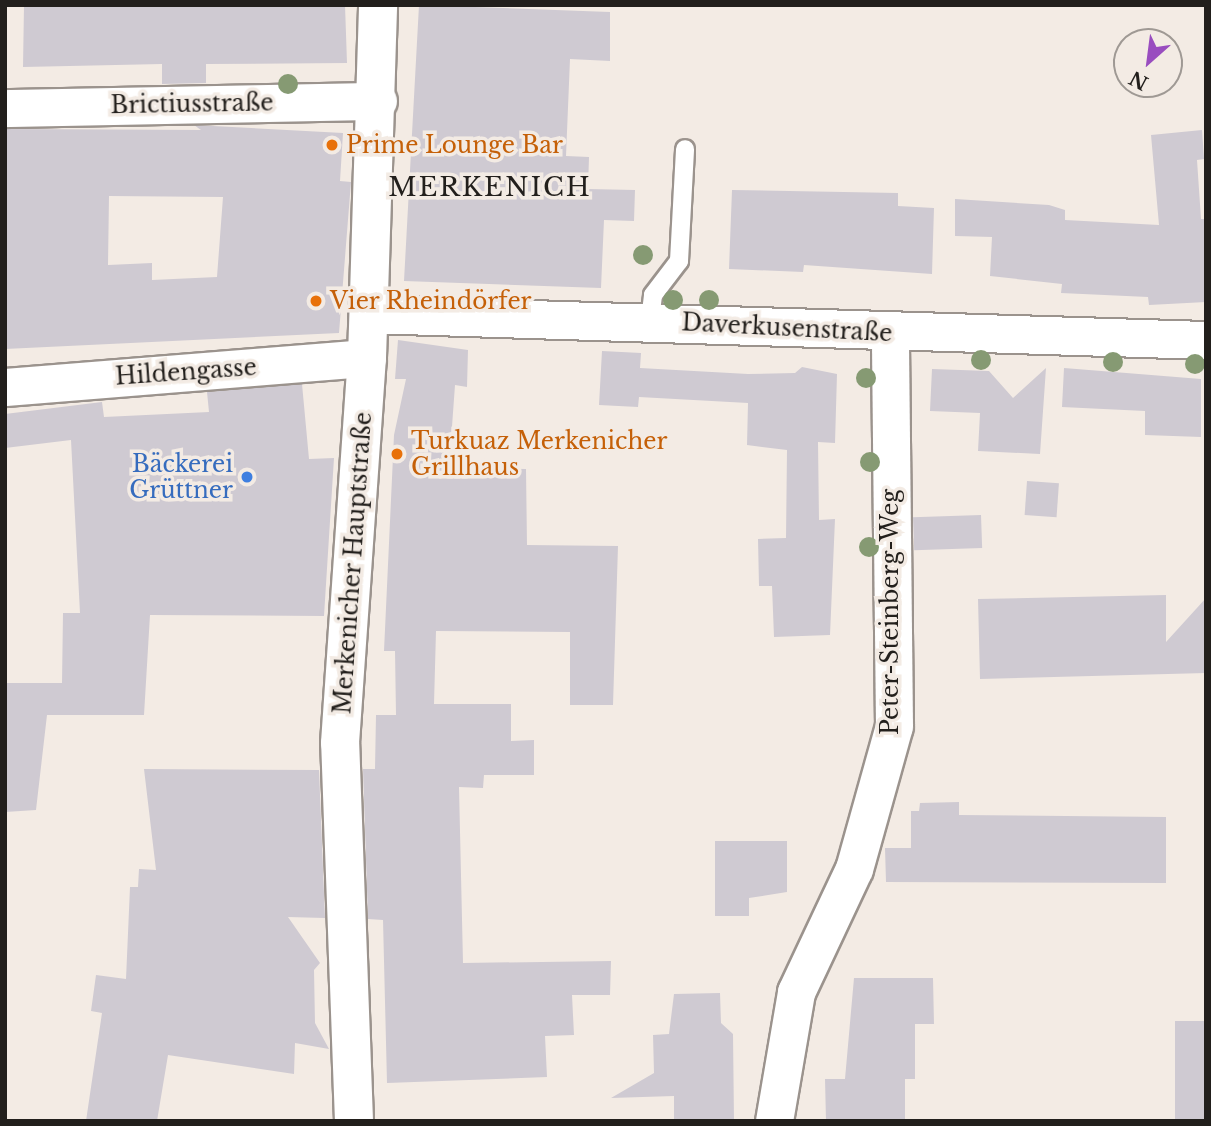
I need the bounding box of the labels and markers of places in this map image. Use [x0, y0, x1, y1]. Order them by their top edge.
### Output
place label: Prime Lounge Bar [346, 131, 563, 159]
marker: Prime Lounge Bar [324, 137, 340, 153]
place label: Vier Rheindörfer [330, 287, 532, 315]
marker: Vier Rheindörfer [308, 293, 324, 309]
place label: Turkuaz Merkenicher Grillhaus [411, 427, 667, 481]
marker: Turkuaz Merkenicher Grillhaus [389, 446, 405, 462]
place label: Bäckerei Grüttner [129, 450, 233, 504]
marker: Bäckerei Grüttner [239, 469, 255, 485]

